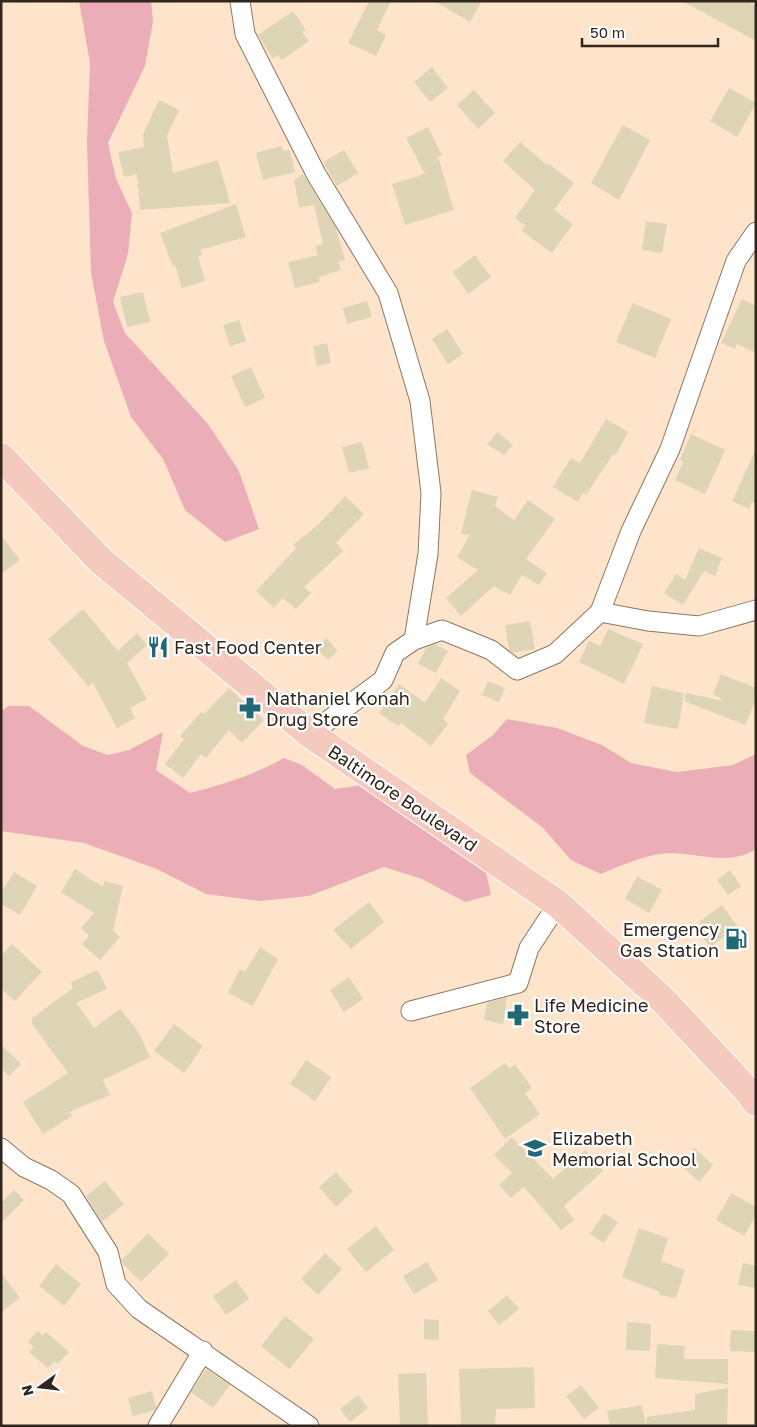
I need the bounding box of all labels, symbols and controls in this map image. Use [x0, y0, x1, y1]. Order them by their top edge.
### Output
scale bar [582, 15, 718, 47]
text: 50 m [590, 23, 625, 41]
restaurant icon: Fast Food Center [145, 634, 171, 660]
place label: Fast Food Center [174, 636, 322, 658]
place label: Nathaniel Konah Drug Store [266, 687, 410, 730]
pharmacy icon: Nathaniel Konah Drug Store [237, 695, 263, 721]
street label: Baltimore Boulevard [324, 740, 482, 856]
place label: Emergency Gas Station [620, 918, 719, 961]
fuel station icon: Emergency Gas Station [723, 926, 749, 952]
place label: Life Medicine Store [534, 994, 648, 1037]
pharmacy icon: Life Medicine Store [505, 1002, 531, 1028]
place label: Elizabeth Memorial School [552, 1127, 697, 1170]
school or university icon: Elizabeth Memorial School [522, 1135, 548, 1161]
north arrow [15, 1362, 65, 1412]
text: N [17, 1383, 37, 1398]

